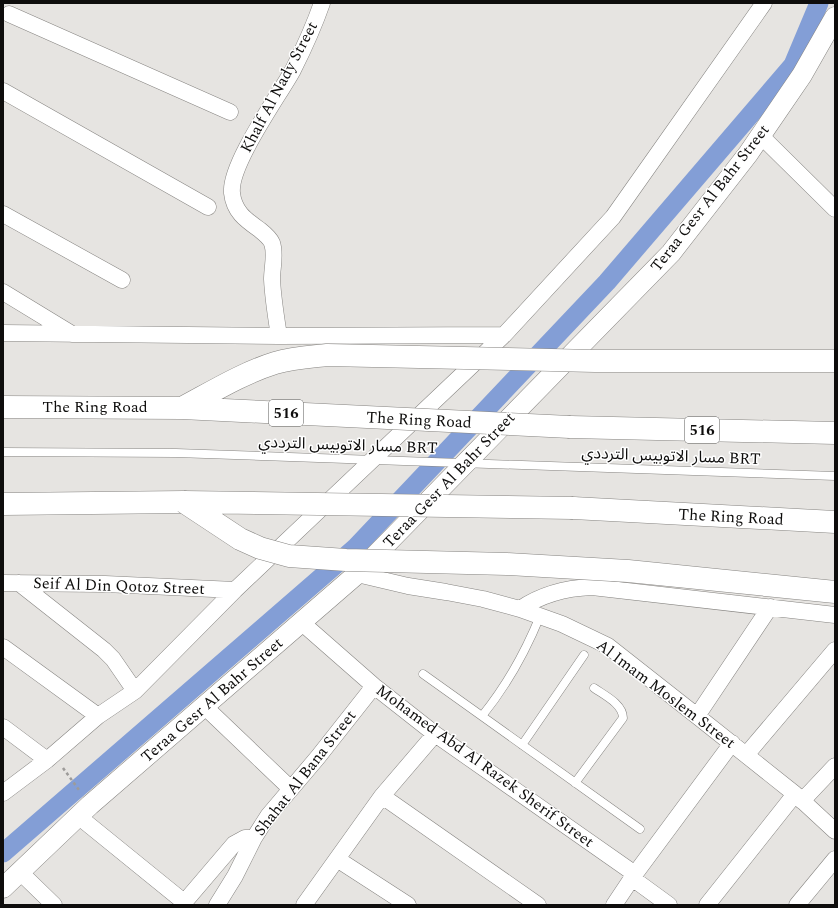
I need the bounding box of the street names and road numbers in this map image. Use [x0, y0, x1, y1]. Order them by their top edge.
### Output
street label: Khalf Al Nady Street [234, 17, 324, 157]
street label: Teraa Gesr Al Bahr Street [645, 119, 776, 277]
street label: The Ring Road [42, 395, 148, 419]
road number: 516 [269, 400, 303, 426]
street label: The Ring Road [366, 405, 472, 435]
street label: Teraa Gesr Al Bahr Street [377, 406, 521, 554]
road number: 516 [685, 417, 719, 443]
street label: مسار الاتوبيس الترددي BRT [258, 430, 438, 460]
street label: مسار الاتوبيس الترددي BRT [581, 441, 761, 471]
street label: The Ring Road [678, 502, 784, 532]
street label: Seif Al Din Qotoz Street [33, 571, 206, 601]
street label: Teraa Gesr Al Bahr Street [136, 631, 289, 769]
street label: Al Imam Moslem Street [591, 634, 741, 755]
street label: Mohamed Abd Al Razek Sherif Street [371, 678, 599, 854]
street label: Shahat Al Bana Street [248, 705, 362, 841]

